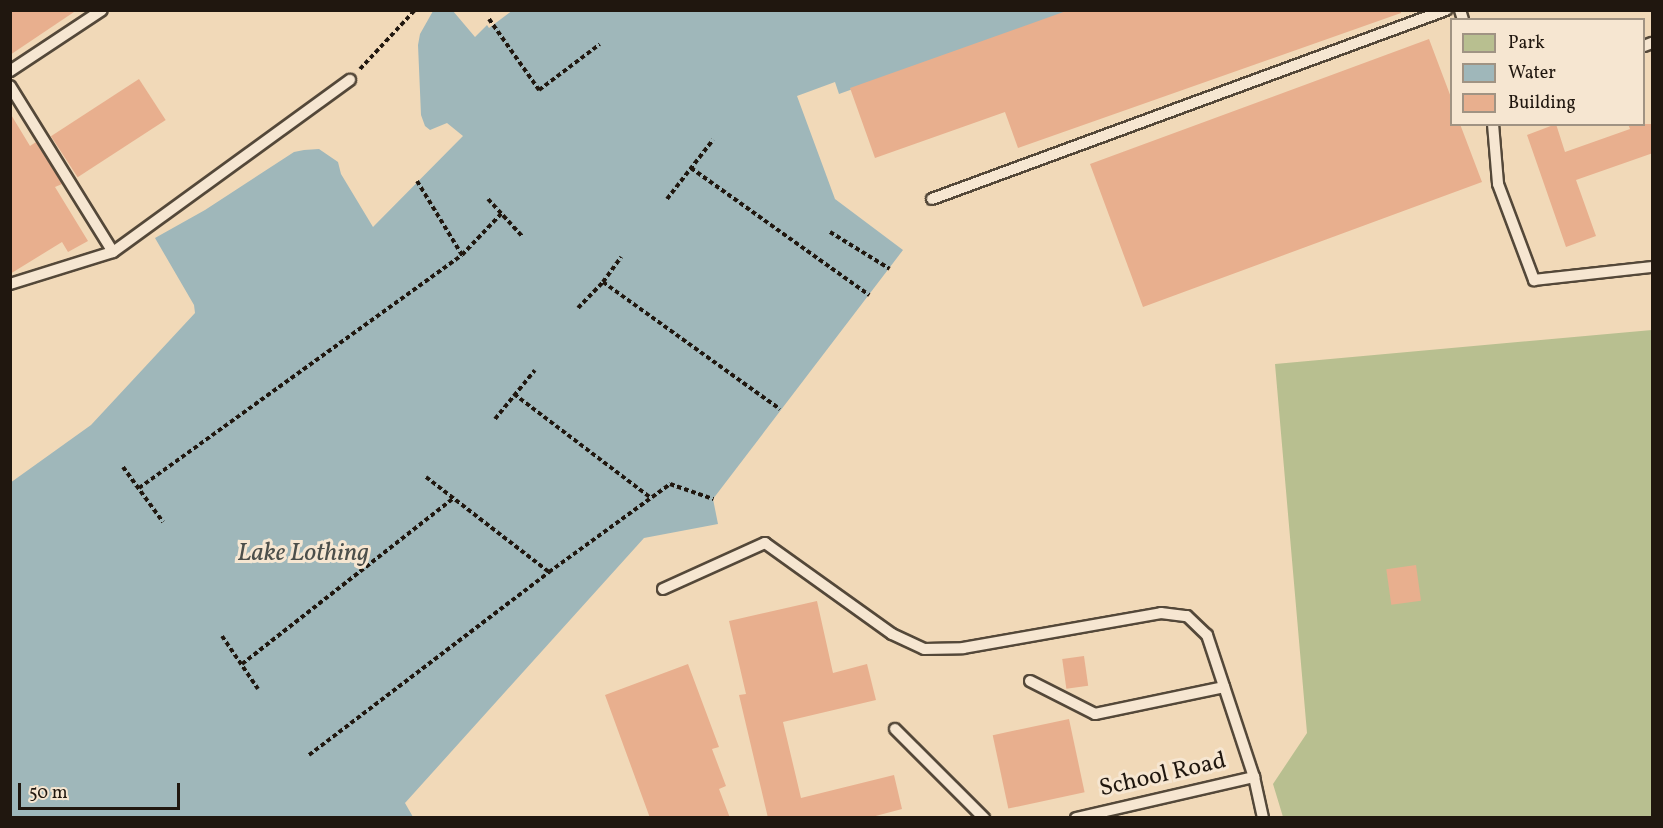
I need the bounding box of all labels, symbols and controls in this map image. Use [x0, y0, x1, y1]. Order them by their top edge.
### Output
legend [1450, 18, 1645, 126]
text: Park [1508, 31, 1545, 56]
text: Water [1508, 61, 1556, 86]
text: Building [1508, 91, 1576, 116]
water label: Lake Lothing [237, 538, 369, 570]
street label: School Road [1097, 747, 1229, 805]
scale bar [21, 771, 183, 809]
text: 50 m [29, 781, 68, 806]

